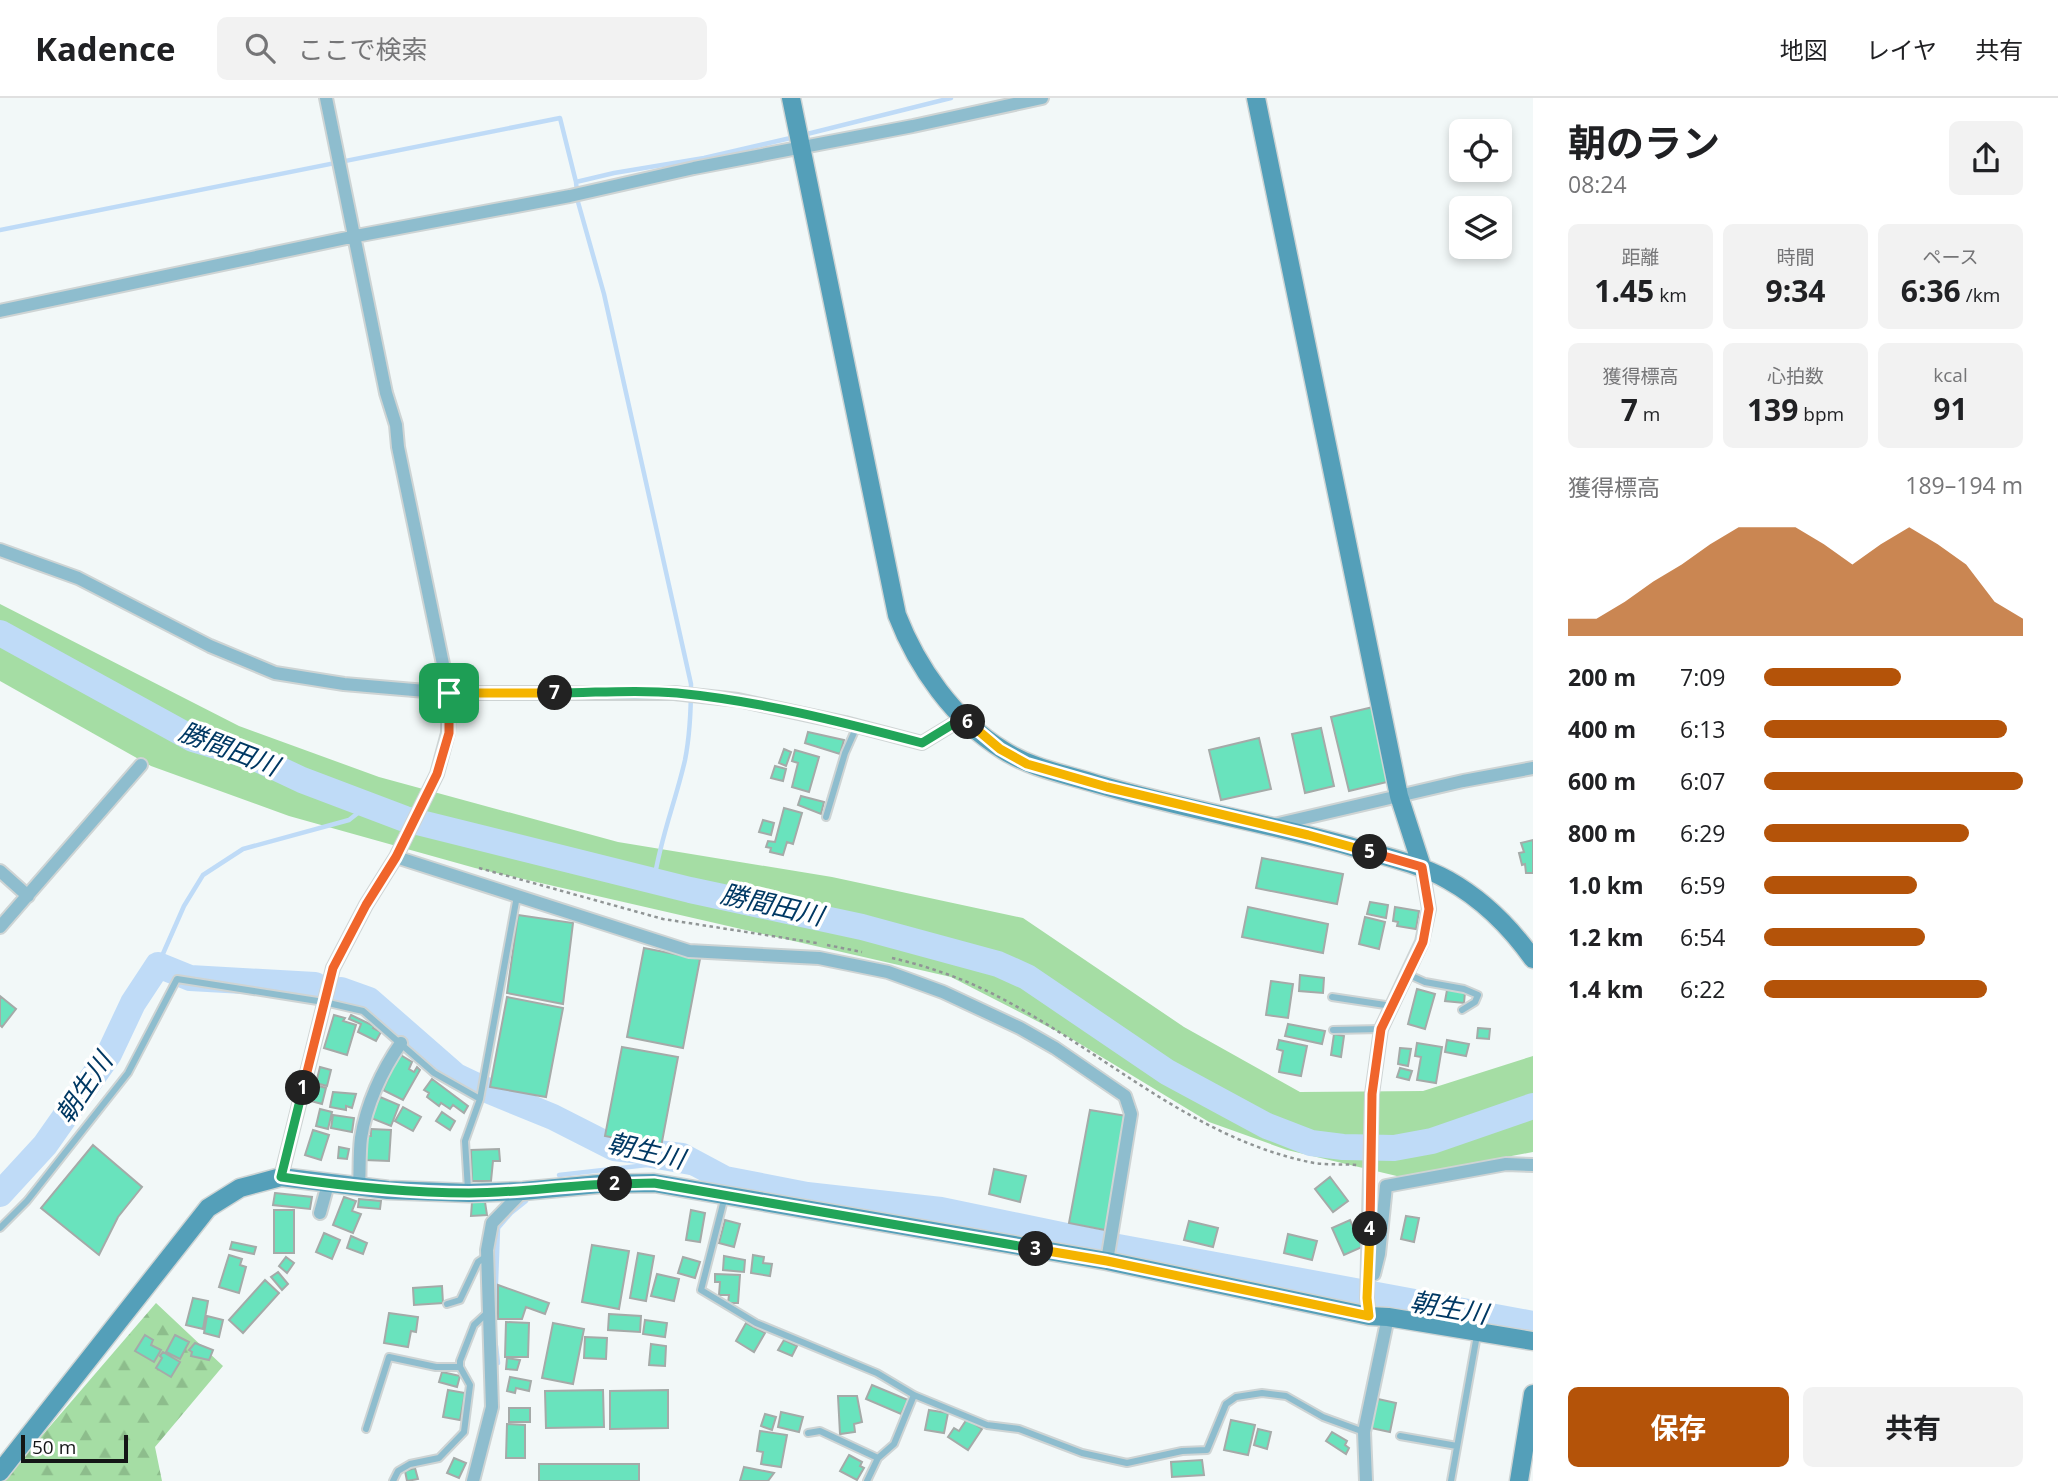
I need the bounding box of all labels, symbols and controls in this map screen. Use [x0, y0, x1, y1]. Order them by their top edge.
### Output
search box [217, 17, 707, 80]
text: Kadence [35, 26, 175, 71]
icon: search [241, 29, 279, 67]
text: ここで検索 [297, 31, 427, 67]
text: 地図 [1780, 33, 1828, 66]
text: レイヤ [1866, 33, 1937, 66]
text: 共有 [1975, 33, 2023, 66]
text: 朝のラン [1568, 116, 1720, 168]
map controls [1449, 119, 1512, 259]
button: locate [1449, 119, 1512, 182]
button: share [1949, 121, 2023, 195]
text: 08:24 [1568, 168, 1627, 200]
button: layers [1449, 196, 1512, 259]
text: 距離 [1621, 244, 1660, 270]
text: 時間 [1776, 244, 1815, 270]
text: ペース [1922, 244, 1979, 270]
text: 1.45 [1594, 270, 1654, 311]
text: 9:34 [1765, 270, 1826, 311]
text: 6:36 [1901, 270, 1961, 311]
text: km [1654, 282, 1687, 308]
text: /km [1961, 282, 2000, 308]
text: kcal [1933, 362, 1968, 388]
text: 獲得標高 [1602, 363, 1679, 389]
text: 心拍数 [1767, 363, 1824, 389]
text: 91 [1933, 388, 1968, 429]
text: 7 [1621, 389, 1638, 430]
text: 139 [1747, 389, 1798, 430]
text: m [1638, 401, 1660, 427]
text: bpm [1798, 401, 1844, 427]
text: 189–194 m [1905, 469, 2023, 501]
text: 獲得標高 [1568, 471, 1660, 503]
text: 200 m [1568, 661, 1636, 693]
text: 7:09 [1680, 661, 1726, 693]
pin [419, 663, 479, 723]
icon: arrive [430, 674, 468, 712]
pin: 7 [538, 676, 572, 710]
text: 7 [549, 679, 560, 705]
pin: 6 [950, 704, 986, 740]
text: 6 [962, 708, 973, 734]
water label: 勝間田川 [174, 713, 287, 785]
text: 400 m [1568, 713, 1636, 745]
text: 6:13 [1680, 713, 1726, 745]
text: 600 m [1568, 765, 1636, 797]
text: 6:07 [1680, 765, 1726, 797]
text: 800 m [1568, 817, 1636, 849]
text: 6:29 [1680, 817, 1726, 849]
pin: 5 [1352, 834, 1388, 870]
text: 5 [1364, 838, 1375, 864]
text: 1.0 km [1568, 869, 1644, 901]
text: 6:59 [1680, 869, 1726, 901]
water label: 勝間田川 [718, 875, 830, 934]
text: 1.2 km [1568, 921, 1644, 953]
text: 6:54 [1680, 921, 1726, 953]
text: 1.4 km [1568, 973, 1644, 1005]
text: 6:22 [1680, 973, 1726, 1005]
water label: 朝生川 [46, 1043, 122, 1130]
pin: 1 [286, 1070, 320, 1105]
text: 1 [297, 1074, 308, 1100]
water label: 朝生川 [604, 1124, 691, 1177]
pin: 2 [598, 1166, 632, 1202]
text: 2 [609, 1170, 620, 1196]
pin: 4 [1352, 1212, 1388, 1246]
text: 4 [1364, 1215, 1375, 1241]
pin: 3 [1018, 1232, 1054, 1266]
text: 3 [1030, 1235, 1041, 1261]
water label: 朝生川 [1408, 1283, 1494, 1332]
button: 保存 [1568, 1387, 1789, 1467]
button: 共有 [1803, 1387, 2023, 1467]
scale bar [21, 1432, 128, 1464]
text: 50 m [32, 1434, 76, 1460]

